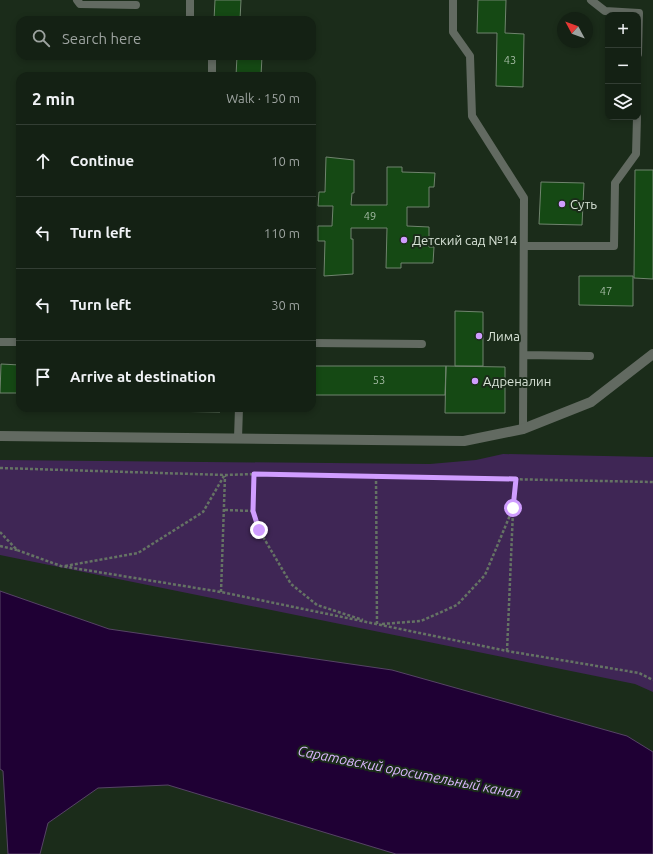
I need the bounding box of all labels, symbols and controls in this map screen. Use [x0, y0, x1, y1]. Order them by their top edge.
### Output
north arrow [557, 12, 593, 48]
map controls [605, 12, 641, 120]
button: + [605, 12, 641, 48]
search box [16, 16, 316, 60]
icon: search [30, 27, 52, 49]
text: Search here [62, 30, 141, 47]
button: − [605, 48, 641, 84]
house number: 43 [504, 54, 516, 66]
button: layers [605, 84, 641, 120]
text: 2 min [32, 89, 75, 108]
text: Walk · 150 m [226, 91, 300, 105]
icon: ahead [32, 150, 54, 172]
text: Continue [70, 152, 134, 169]
text: 10 m [271, 154, 300, 168]
place label: Суть [570, 197, 597, 211]
marker: Суть [557, 199, 567, 209]
house number: 49 [364, 210, 376, 222]
icon: left [32, 222, 54, 244]
text: Turn left [70, 224, 131, 241]
text: 110 m [264, 226, 300, 240]
place label: Детский сад №14 [412, 233, 517, 247]
marker: Детский сад №14 [399, 235, 409, 245]
house number: 47 [600, 285, 612, 297]
icon: left [32, 294, 54, 316]
text: Turn left [70, 296, 131, 313]
text: 30 m [271, 298, 300, 312]
place label: Лима [487, 329, 520, 343]
marker: Лима [474, 331, 484, 341]
icon: arrive [32, 366, 54, 388]
text: Arrive at destination [70, 368, 216, 385]
house number: 53 [373, 374, 385, 386]
place label: Адреналин [483, 374, 551, 388]
marker: Адреналин [470, 376, 480, 386]
route start [504, 499, 522, 517]
route end [250, 521, 268, 539]
water label: Саратовский оросительный канал [296, 743, 522, 802]

